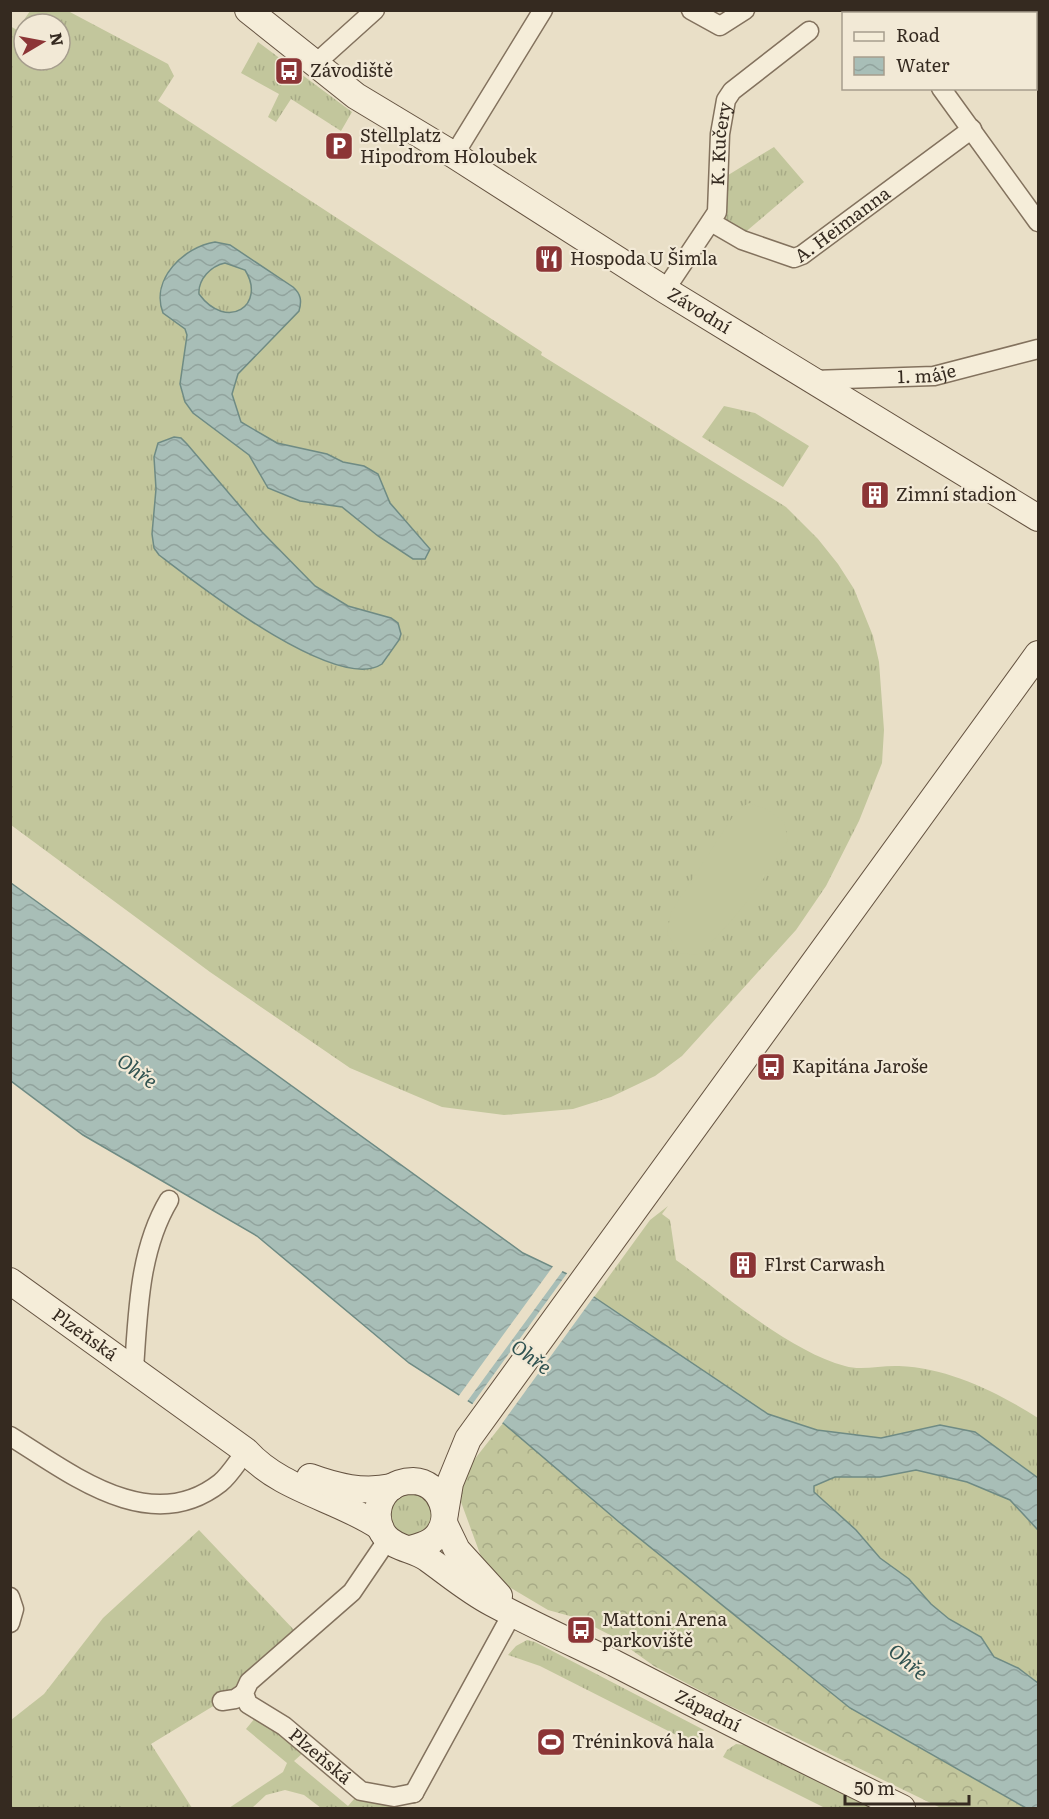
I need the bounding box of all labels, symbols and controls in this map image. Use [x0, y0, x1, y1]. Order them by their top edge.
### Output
north arrow [12, 12, 72, 72]
legend [842, 12, 1037, 90]
text: Road [896, 21, 940, 48]
text: N [45, 31, 71, 48]
text: Water [896, 51, 950, 78]
bus stop icon: Závodiště [273, 55, 305, 87]
place label: Závodiště [310, 56, 393, 83]
street label: K. Kučery [703, 99, 738, 186]
place label: Stellplatz Hipodrom Holoubek [360, 121, 538, 169]
parking icon: Stellplatz Hipodrom Holoubek [323, 130, 355, 162]
street label: A. Heimanna [788, 179, 896, 268]
restaurant icon: Hospoda U Šimla [533, 243, 565, 275]
place label: Hospoda U Šimla [570, 244, 718, 271]
street label: Závodní [663, 280, 737, 340]
street label: 1. máje [897, 356, 959, 389]
building icon: Zimní stadion [859, 479, 891, 511]
place label: Zimní stadion [896, 480, 1017, 507]
water label: Ohře [112, 1044, 165, 1094]
bus stop icon: Kapitána Jaroše [755, 1051, 787, 1083]
place label: Kapitána Jaroše [792, 1052, 928, 1079]
building icon: F1rst Carwash [727, 1249, 759, 1281]
place label: F1rst Carwash [764, 1250, 885, 1277]
street label: Plzeňská [47, 1301, 124, 1367]
water label: Ohře [506, 1330, 559, 1380]
place label: Mattoni Arena parkoviště [602, 1605, 727, 1653]
bus stop icon: Mattoni Arena parkoviště [565, 1614, 597, 1646]
water label: Ohře [883, 1635, 936, 1686]
street label: Západní [671, 1682, 746, 1738]
street label: Plzeňská [284, 1721, 359, 1790]
sports icon: Tréninková hala [535, 1726, 567, 1758]
place label: Tréninková hala [572, 1727, 715, 1754]
scale bar [845, 1768, 970, 1806]
text: 50 m [854, 1774, 895, 1801]

